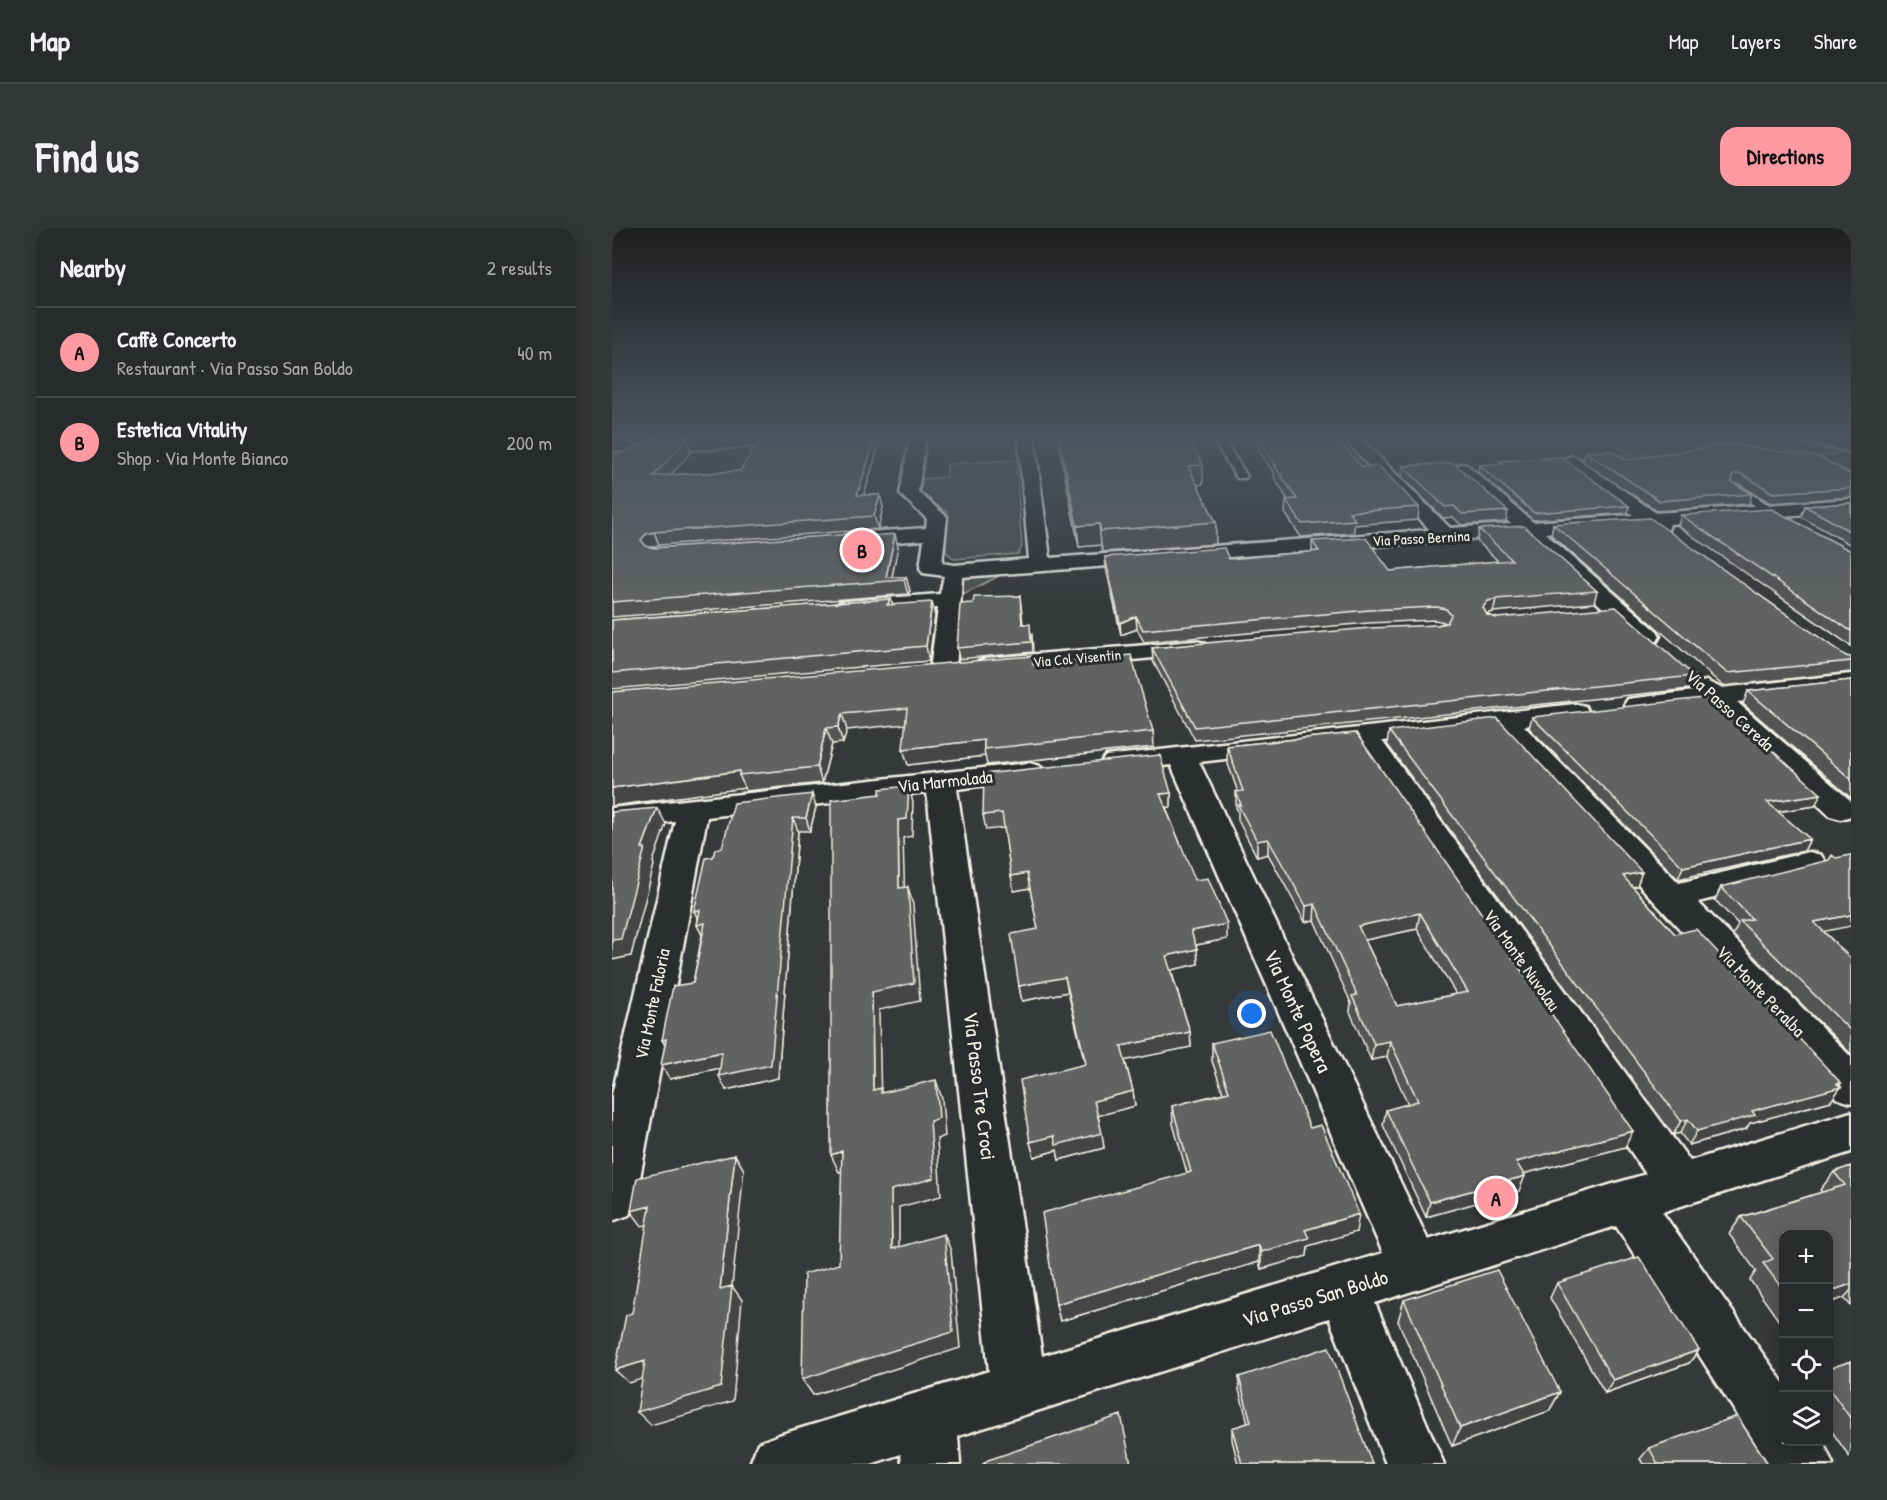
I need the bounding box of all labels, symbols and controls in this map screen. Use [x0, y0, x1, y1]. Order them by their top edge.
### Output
text: Map [30, 22, 70, 60]
text: Map [1669, 27, 1698, 56]
text: Layers [1731, 27, 1781, 56]
text: Share [1814, 27, 1857, 56]
button: Directions [1720, 127, 1851, 186]
text: Find us [36, 128, 139, 185]
text: Nearby [60, 250, 126, 285]
text: 2 results [487, 254, 552, 281]
text: Caffè Concerto [117, 324, 236, 354]
text: A [75, 339, 84, 366]
text: 40 m [517, 339, 552, 366]
text: Restaurant · Via Passo San Boldo [117, 354, 353, 381]
text: Estetica Vitality [117, 414, 247, 444]
text: B [74, 429, 85, 456]
text: 200 m [507, 429, 552, 456]
text: Shop · Via Monte Bianco [117, 444, 288, 471]
street label: Via Passo Bernina [1372, 525, 1470, 551]
pin: B [842, 528, 882, 572]
street label: Via Col Visentin [1032, 644, 1122, 672]
street label: Via Passo Cereda [1680, 663, 1780, 757]
street label: Via Marmolada [896, 764, 994, 798]
street label: Via Monte Nuvolau [1478, 904, 1566, 1016]
street label: Via Monte Peralba [1711, 940, 1811, 1042]
street label: Via Monte Popera [1257, 945, 1339, 1077]
street label: Via Monte Faloria [628, 946, 676, 1062]
your location [1237, 999, 1266, 1028]
street label: Via Passo Tre Croci [957, 1010, 1003, 1162]
pin: A [1476, 1176, 1516, 1220]
map controls [1779, 1230, 1833, 1446]
button: + [1779, 1230, 1833, 1284]
street label: Via Passo San Boldo [1239, 1262, 1391, 1334]
button: − [1779, 1284, 1833, 1338]
button: locate [1779, 1338, 1833, 1392]
button: layers [1779, 1392, 1833, 1446]

